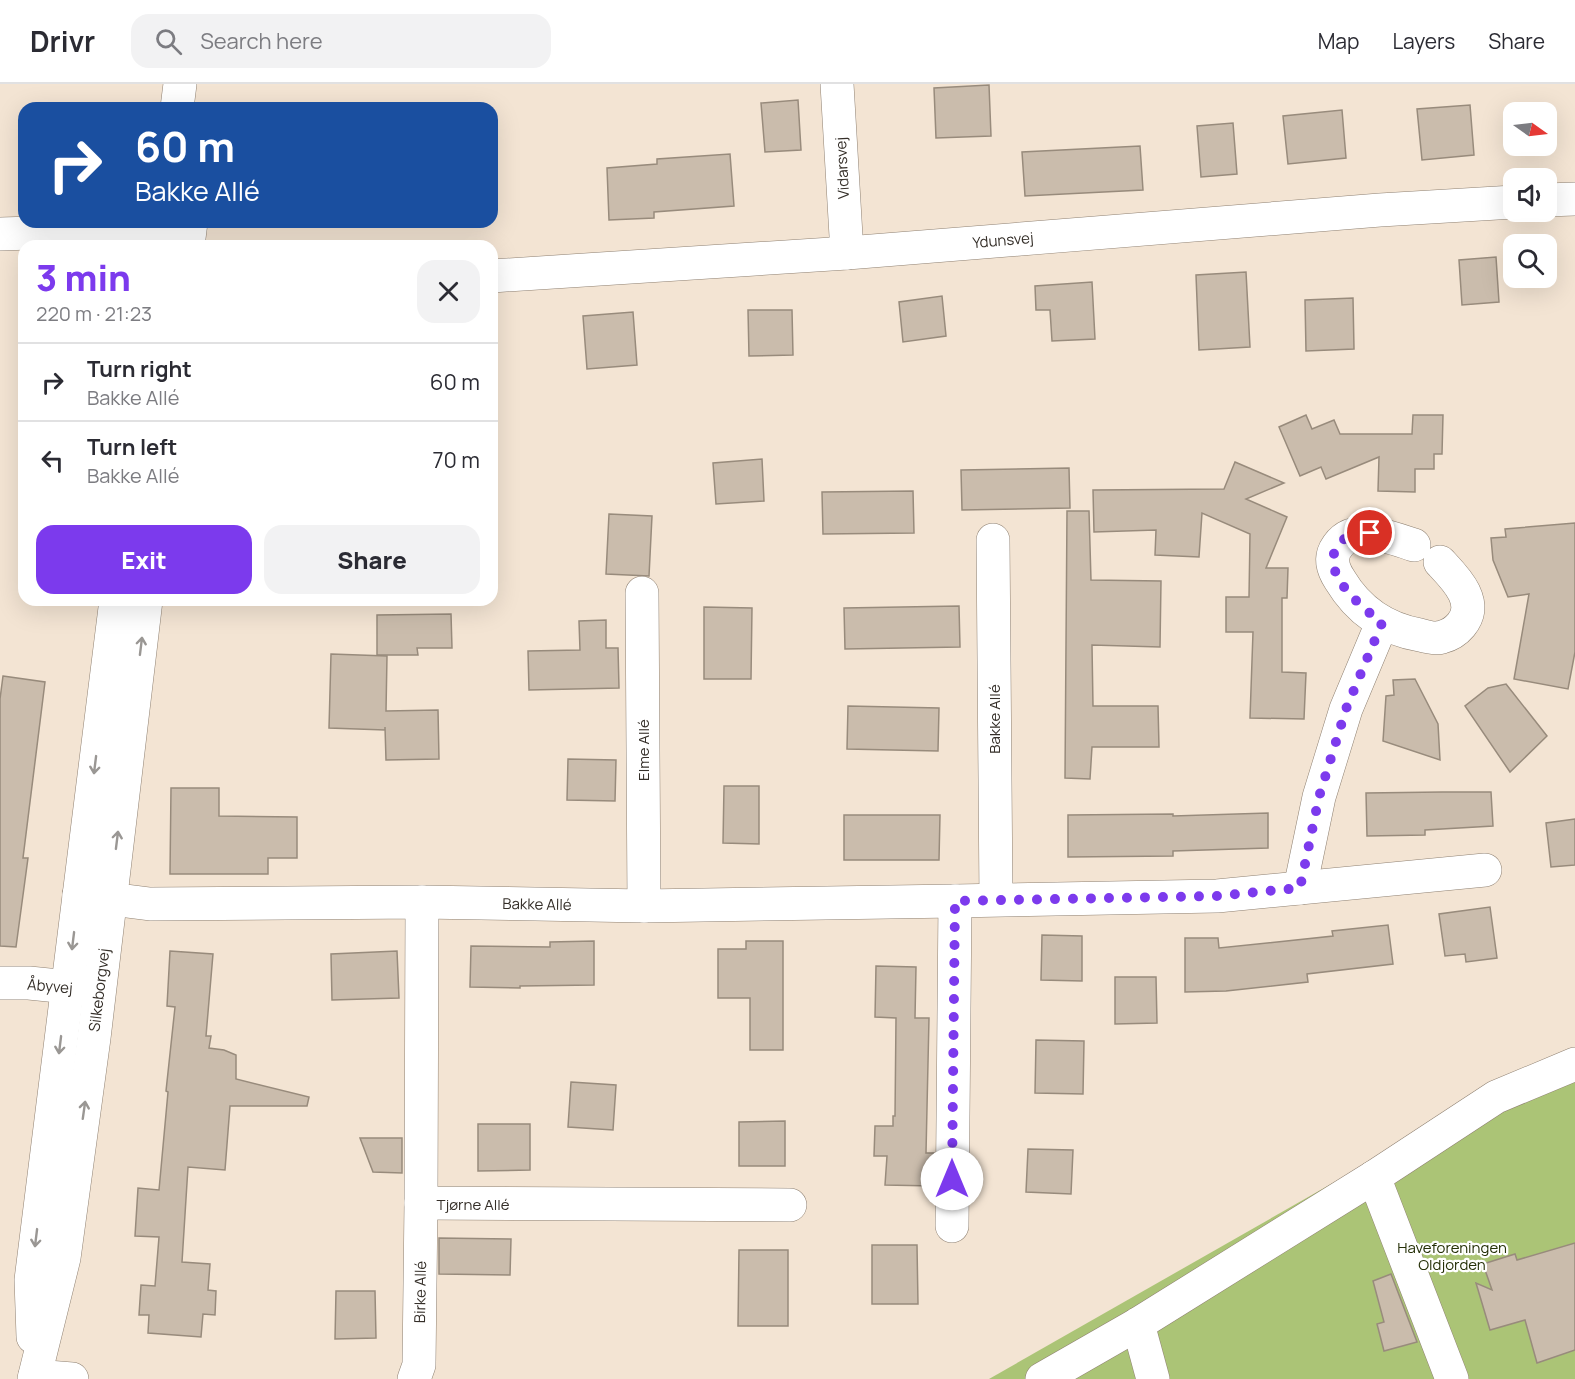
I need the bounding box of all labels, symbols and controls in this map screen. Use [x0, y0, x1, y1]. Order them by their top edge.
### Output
search box [131, 14, 551, 68]
text: Drivr [30, 22, 95, 60]
icon: search [152, 25, 185, 58]
text: Search here [200, 26, 323, 56]
text: Map [1318, 27, 1359, 55]
text: Layers [1392, 27, 1455, 55]
text: Share [1488, 27, 1545, 55]
north arrow [1503, 102, 1557, 156]
map controls [1503, 102, 1557, 288]
text: 60 m [135, 117, 235, 175]
icon: right [36, 126, 114, 204]
street label: Vidarsvej [830, 136, 854, 200]
button: sound [1503, 168, 1557, 222]
text: Bakke Allé [135, 172, 260, 209]
street label: Ydunsvej [972, 227, 1034, 253]
button: search [1503, 234, 1557, 288]
text: 3 min [36, 253, 131, 302]
button: close [417, 260, 480, 323]
text: 220 m · 21:23 [36, 300, 152, 327]
text: Turn right [87, 354, 192, 384]
icon: right [36, 366, 69, 399]
text: 60 m [430, 367, 480, 397]
text: Bakke Allé [87, 384, 179, 411]
text: Turn left [87, 432, 177, 462]
icon: left [36, 444, 69, 477]
text: 70 m [432, 445, 480, 475]
text: Bakke Allé [87, 462, 179, 489]
pin [1344, 507, 1395, 558]
icon: arrive [1353, 516, 1386, 549]
button: Exit [36, 525, 252, 594]
button: Share [264, 525, 480, 594]
one-way arrow [135, 637, 146, 657]
street label: Bakke Allé [984, 684, 1005, 754]
street label: Elme Allé [633, 719, 654, 781]
one-way arrow [90, 754, 101, 774]
one-way arrow [112, 831, 123, 851]
street label: Bakke Allé [502, 893, 572, 915]
one-way arrow [67, 930, 78, 950]
street label: Silkeborgvej [83, 947, 115, 1033]
street label: Åbyvej [26, 974, 74, 998]
one-way arrow [54, 1034, 65, 1054]
one-way arrow [78, 1101, 89, 1121]
position arrow [920, 1147, 984, 1211]
street label: Tjørne Allé [437, 1194, 510, 1215]
one-way arrow [30, 1228, 41, 1248]
park label: Haveforeningen Oldjorden [1397, 1237, 1507, 1275]
street label: Birke Allé [409, 1260, 431, 1323]

